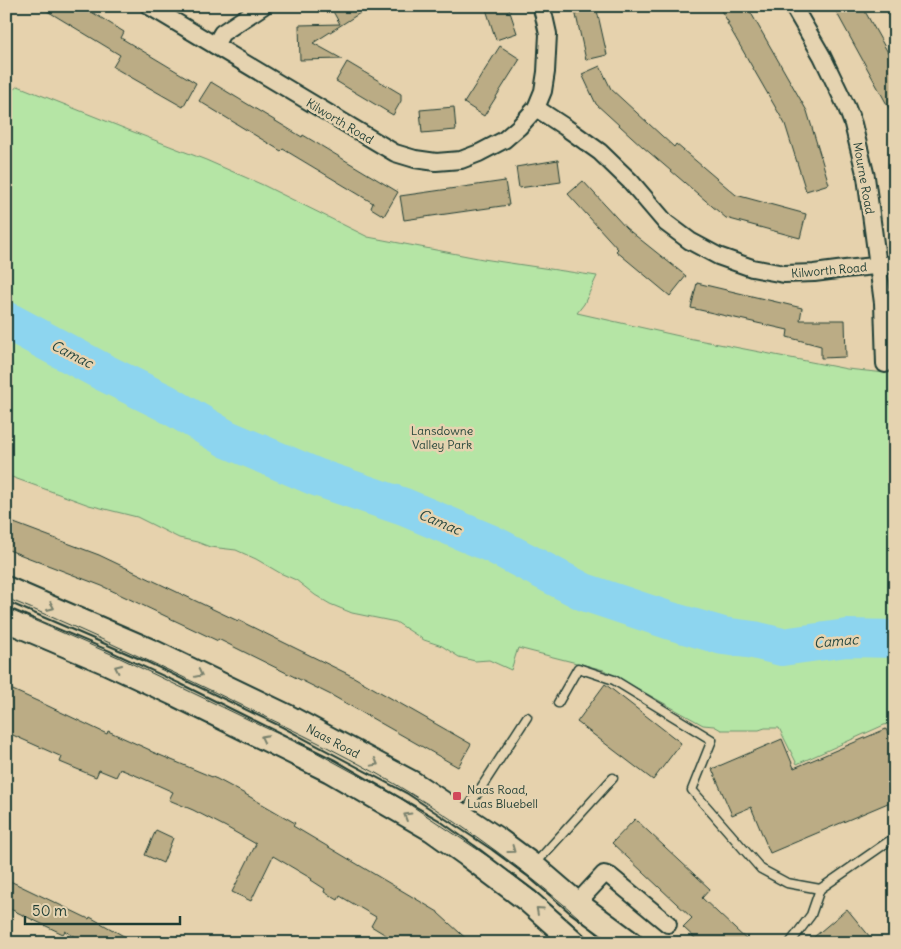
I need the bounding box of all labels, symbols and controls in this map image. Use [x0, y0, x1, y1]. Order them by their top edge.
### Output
street label: Kilworth Road [304, 95, 376, 147]
street label: Mourne Road [850, 141, 878, 215]
street label: Kilworth Road [791, 259, 867, 281]
water label: Camac [48, 336, 98, 373]
park label: Lansdowne Valley Park [411, 423, 473, 452]
water label: Camac [416, 505, 466, 540]
one-way arrow [46, 600, 55, 611]
water label: Camac [813, 630, 861, 652]
one-way arrow [114, 664, 123, 674]
one-way arrow [194, 668, 203, 678]
street label: Naas Road [304, 721, 362, 761]
one-way arrow [261, 734, 270, 744]
one-way arrow [370, 757, 379, 767]
place label: Naas Road, Luas Bluebell [467, 782, 538, 811]
marker: Naas Road, Luas Bluebell [451, 790, 463, 802]
one-way arrow [404, 812, 413, 822]
one-way arrow [506, 844, 516, 853]
scale bar [25, 894, 180, 926]
text: 50 m [32, 901, 67, 920]
one-way arrow [536, 907, 545, 916]

